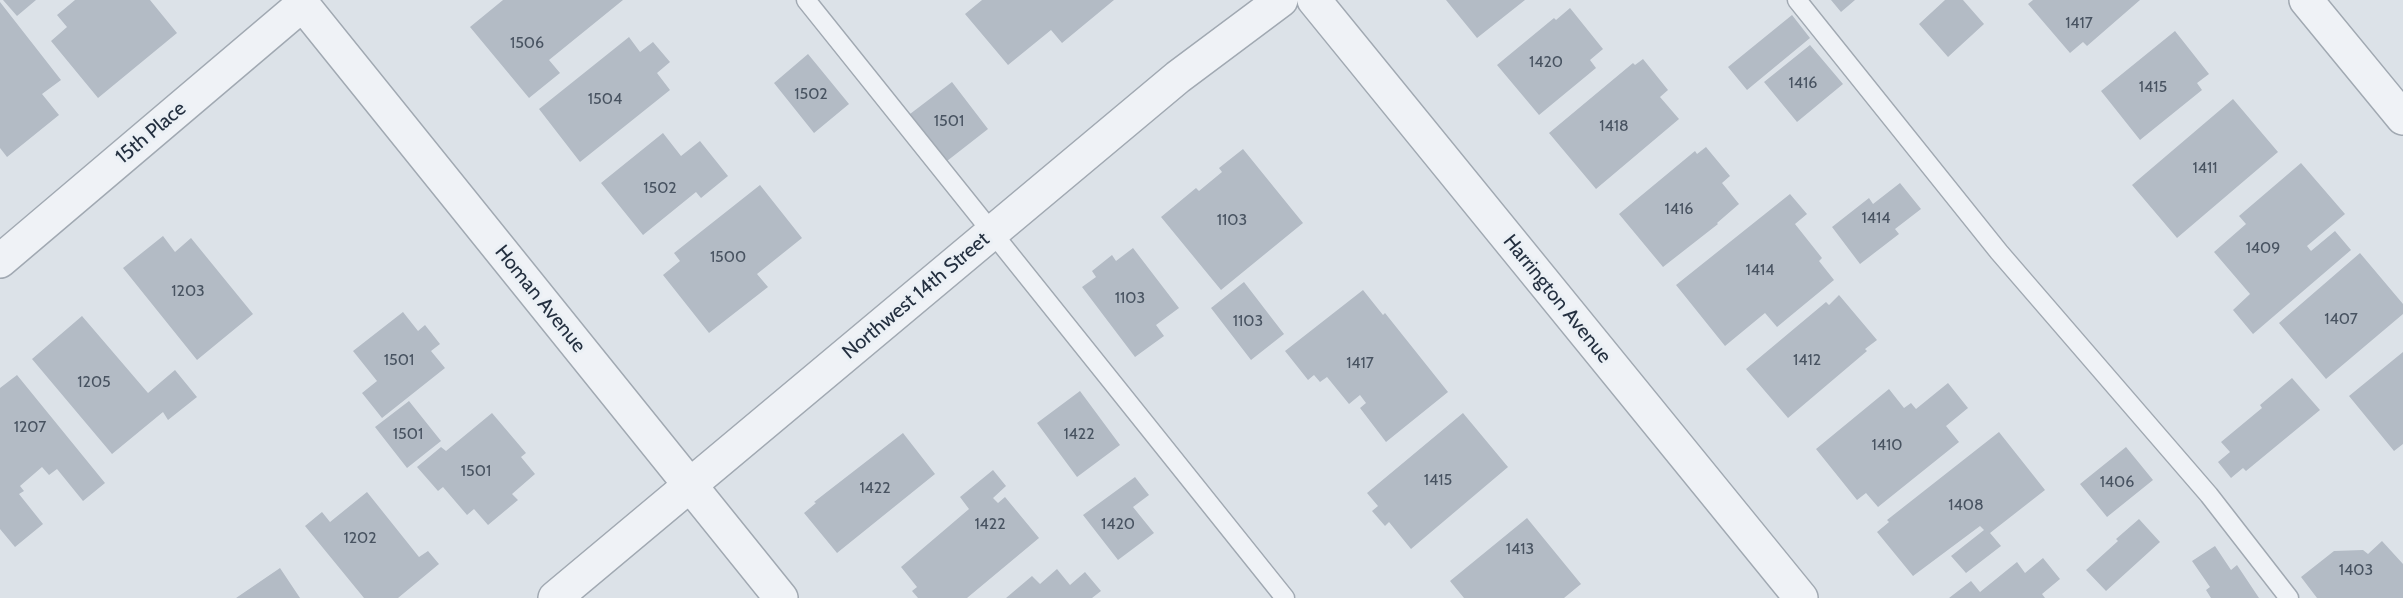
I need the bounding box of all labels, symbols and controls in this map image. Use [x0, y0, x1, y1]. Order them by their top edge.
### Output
house number: 1417 [2065, 13, 2093, 33]
house number: 1506 [510, 33, 544, 53]
house number: 1420 [1529, 52, 1563, 72]
house number: 1416 [1789, 73, 1817, 93]
house number: 1415 [2139, 77, 2167, 97]
house number: 1502 [794, 84, 828, 104]
house number: 1504 [588, 89, 622, 109]
street label: 15th Place [111, 97, 191, 169]
house number: 1501 [934, 111, 964, 131]
house number: 1418 [1599, 116, 1629, 136]
house number: 1411 [2193, 158, 2217, 178]
house number: 1502 [643, 178, 677, 198]
house number: 1416 [1665, 199, 1693, 219]
house number: 1414 [1862, 208, 1890, 228]
house number: 1103 [1217, 210, 1247, 230]
street label: Northwest 14th Street [838, 228, 994, 364]
street label: Harrington Avenue [1498, 230, 1616, 368]
house number: 1409 [2246, 238, 2280, 258]
street label: Homan Avenue [489, 241, 591, 357]
house number: 1500 [710, 247, 746, 267]
house number: 1414 [1746, 260, 1774, 280]
house number: 1203 [171, 281, 205, 301]
house number: 1103 [1115, 288, 1145, 308]
house number: 1407 [2324, 309, 2358, 329]
house number: 1103 [1233, 311, 1263, 331]
house number: 1501 [384, 350, 414, 370]
house number: 1412 [1793, 350, 1821, 370]
house number: 1417 [1346, 353, 1374, 373]
house number: 1205 [77, 372, 111, 392]
house number: 1207 [14, 417, 46, 437]
house number: 1501 [393, 424, 423, 444]
house number: 1422 [1063, 424, 1095, 444]
house number: 1410 [1872, 435, 1902, 455]
house number: 1501 [461, 461, 491, 481]
house number: 1415 [1424, 470, 1452, 490]
house number: 1406 [2100, 472, 2134, 492]
house number: 1422 [859, 478, 891, 498]
house number: 1408 [1948, 495, 1984, 515]
house number: 1422 [974, 514, 1006, 534]
house number: 1420 [1101, 514, 1135, 534]
house number: 1202 [343, 528, 377, 548]
house number: 1413 [1506, 539, 1534, 559]
house number: 1403 [2339, 560, 2373, 580]

